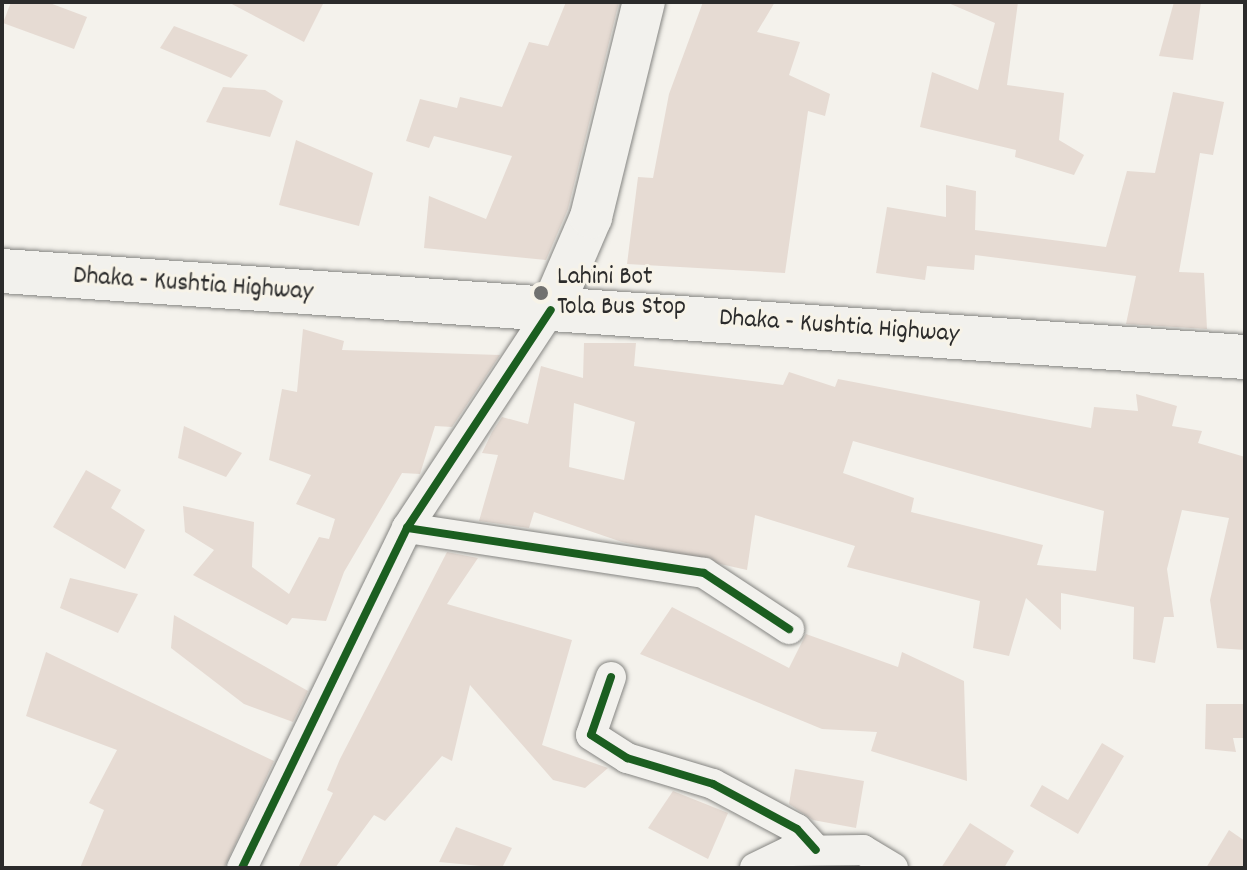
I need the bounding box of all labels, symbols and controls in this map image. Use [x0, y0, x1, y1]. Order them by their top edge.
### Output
street label: Dhaka - Kushtia Highway [72, 261, 314, 309]
place label: Lahini Bot Tola Bus Stop [557, 262, 686, 324]
marker: Lahini Bot Tola Bus Stop [532, 284, 550, 302]
street label: Dhaka - Kushtia Highway [718, 303, 960, 351]

